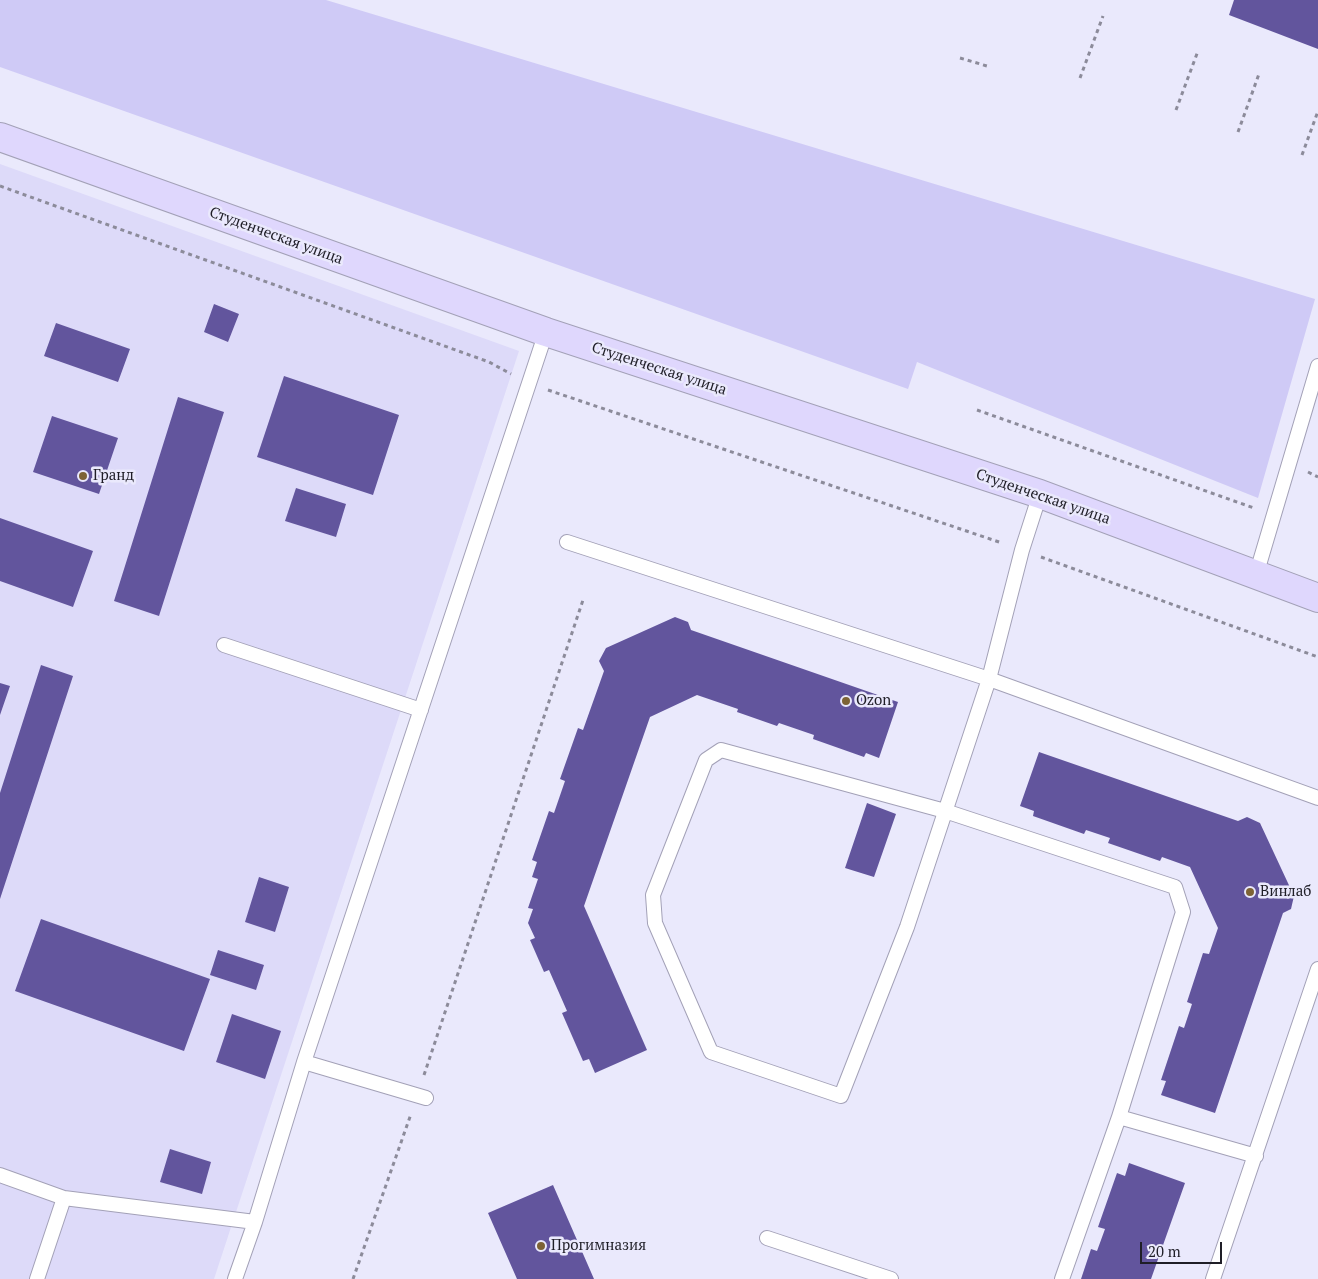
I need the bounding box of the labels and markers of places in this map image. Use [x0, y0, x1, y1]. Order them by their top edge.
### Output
place label: Гранд [93, 467, 134, 485]
marker: Гранд [77, 470, 89, 482]
place label: Ozon [856, 692, 891, 710]
marker: Ozon [840, 695, 852, 707]
place label: Винлаб [1260, 883, 1311, 901]
marker: Винлаб [1244, 886, 1256, 898]
place label: Прогимназия [551, 1237, 646, 1255]
marker: Прогимназия [535, 1240, 547, 1252]

